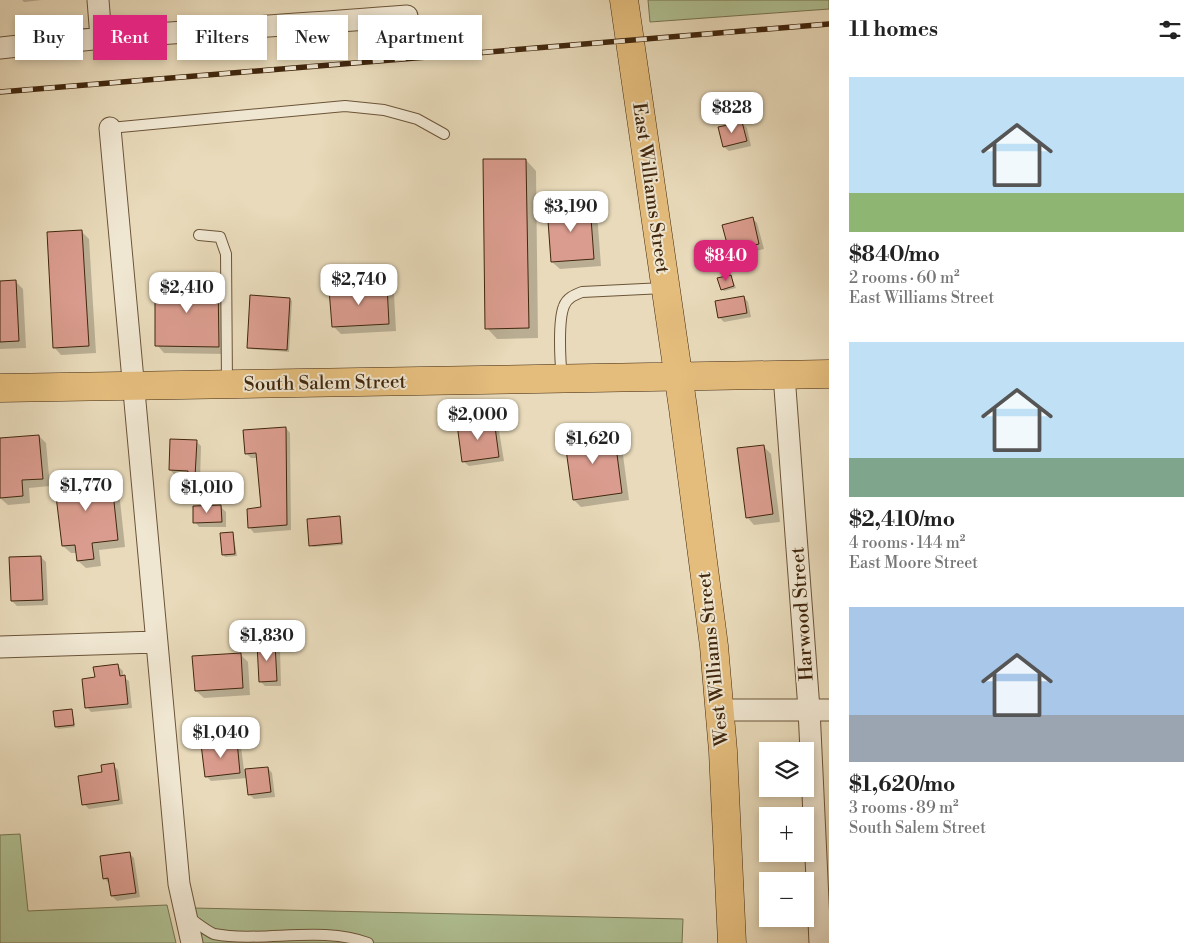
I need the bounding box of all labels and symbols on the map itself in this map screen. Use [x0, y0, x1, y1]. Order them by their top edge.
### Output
pin: $828 [702, 92, 762, 134]
street label: East Williams Street [627, 101, 675, 275]
pin: $3,190 [530, 190, 612, 233]
pin: $840 [696, 240, 756, 282]
pin: $2,740 [318, 264, 400, 306]
pin: $2,410 [146, 272, 228, 314]
street label: South Salem Street [244, 370, 407, 396]
pin: $2,000 [437, 398, 519, 441]
pin: $1,620 [552, 422, 634, 465]
pin: $1,770 [45, 470, 127, 512]
pin: $1,010 [166, 472, 248, 514]
street label: Harwood Street [785, 546, 819, 682]
street label: West Williams Street [692, 570, 734, 748]
pin: $1,830 [226, 620, 308, 662]
pin: $1,040 [180, 716, 262, 759]

